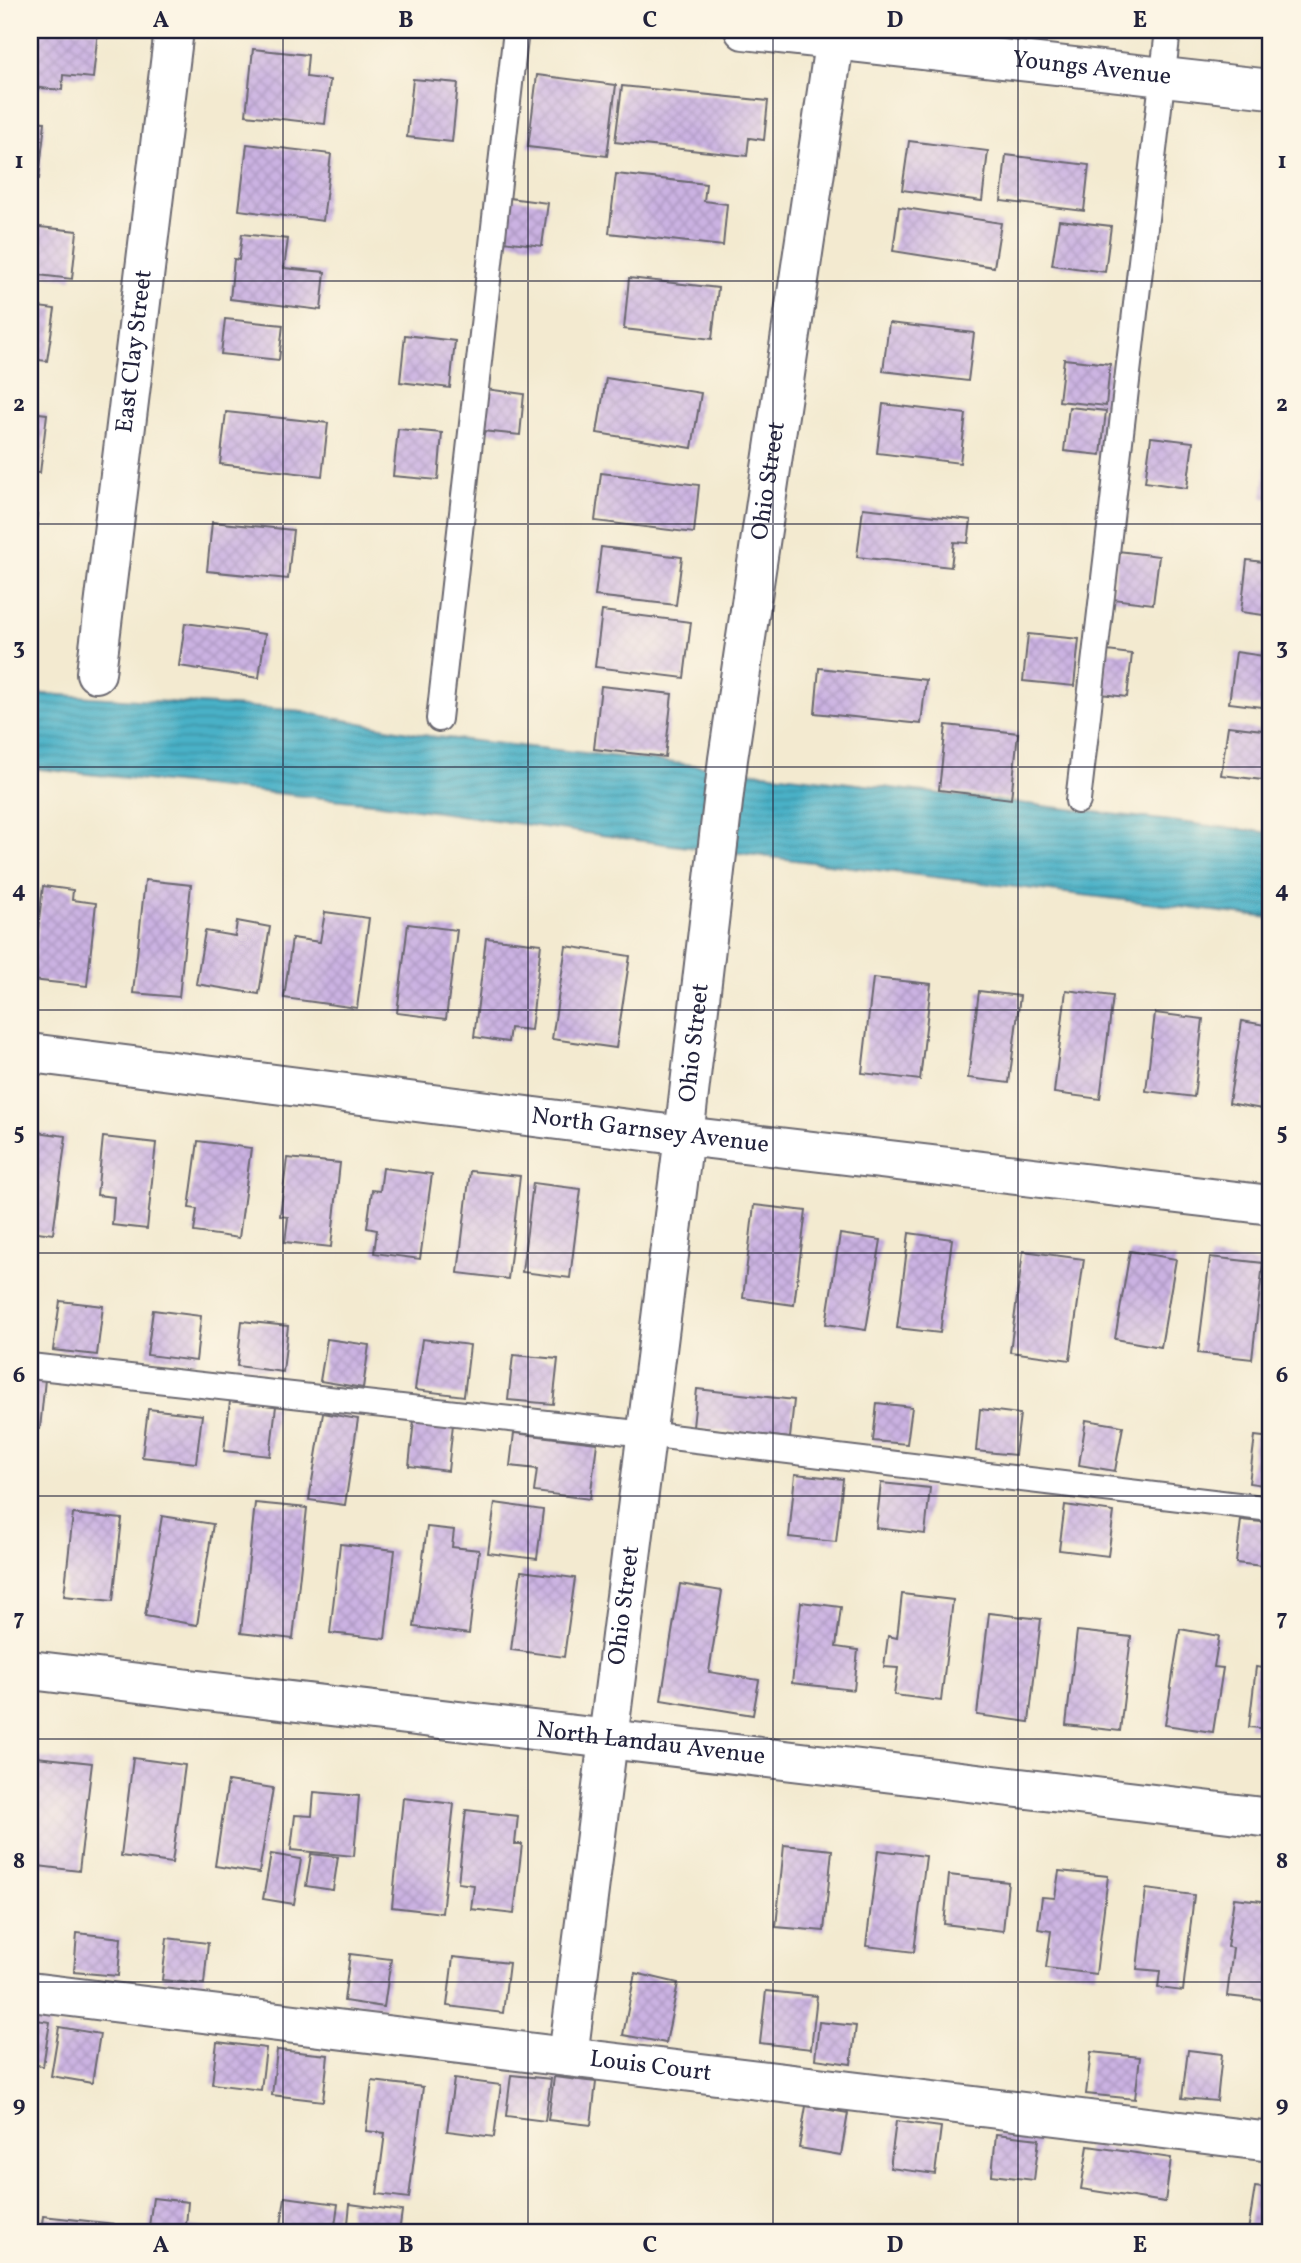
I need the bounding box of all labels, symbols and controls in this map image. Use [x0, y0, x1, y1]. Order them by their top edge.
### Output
text: A [153, 5, 169, 37]
text: B [398, 5, 414, 37]
text: C [643, 5, 657, 37]
text: D [887, 5, 904, 37]
text: E [1133, 5, 1147, 37]
street label: Youngs Avenue [1011, 43, 1173, 95]
text: 1 [14, 146, 24, 178]
text: 1 [1277, 146, 1287, 178]
street label: East Clay Street [108, 268, 162, 435]
text: 2 [13, 389, 25, 421]
text: 2 [1276, 389, 1288, 421]
street label: Ohio Street [744, 419, 795, 543]
text: 3 [13, 632, 25, 664]
text: 3 [1276, 632, 1288, 664]
text: 4 [12, 875, 26, 907]
text: 4 [1275, 875, 1289, 907]
street label: Ohio Street [671, 982, 719, 1104]
street label: North Garnsey Avenue [529, 1100, 771, 1163]
text: 5 [13, 1117, 25, 1149]
text: 5 [1276, 1117, 1288, 1149]
text: 6 [13, 1360, 25, 1392]
text: 6 [1276, 1360, 1288, 1392]
street label: Ohio Street [601, 1544, 649, 1667]
text: 7 [14, 1603, 25, 1635]
text: 7 [1277, 1603, 1288, 1635]
street label: North Landau Avenue [534, 1713, 767, 1775]
text: 8 [13, 1846, 25, 1878]
text: 8 [1276, 1846, 1288, 1878]
street label: Louis Court [588, 2043, 713, 2091]
text: 9 [13, 2089, 25, 2121]
text: 9 [1276, 2089, 1288, 2121]
text: A [153, 2230, 169, 2262]
text: B [398, 2230, 414, 2262]
text: C [643, 2230, 657, 2262]
text: D [887, 2230, 904, 2262]
text: E [1133, 2230, 1147, 2262]

